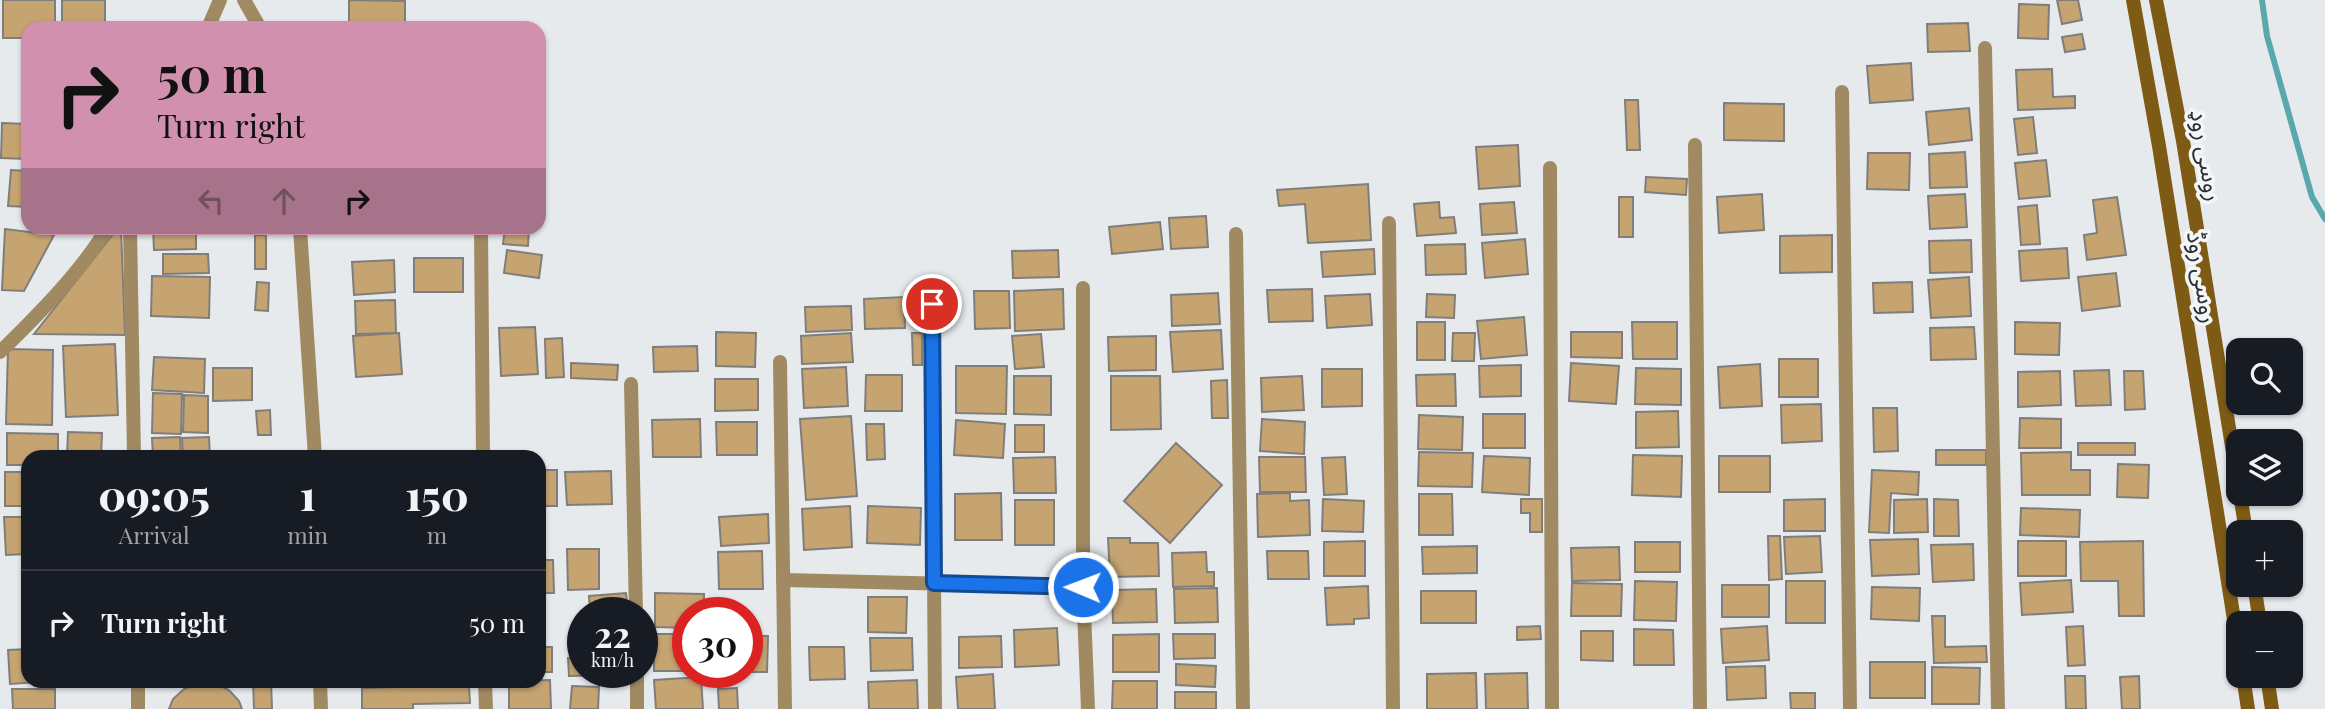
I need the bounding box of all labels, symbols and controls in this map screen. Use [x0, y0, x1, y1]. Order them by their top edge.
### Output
text: 50 m [157, 40, 267, 105]
icon: right [42, 49, 133, 140]
text: Turn right [157, 103, 305, 146]
street label: روسی روډ [2184, 106, 2232, 204]
icon: left [192, 182, 230, 220]
icon: ahead [265, 182, 303, 220]
icon: right [338, 182, 376, 220]
street label: روسی روڈ [2181, 229, 2227, 325]
pin [902, 274, 962, 334]
icon: arrive [913, 285, 951, 323]
map controls [2226, 338, 2303, 688]
button: search [2226, 338, 2303, 415]
button: layers [2226, 429, 2303, 506]
text: 09:05 [98, 466, 210, 522]
text: 1 [299, 466, 316, 522]
text: 150 [405, 466, 469, 522]
text: Arrival [119, 519, 190, 550]
text: min [287, 519, 328, 550]
text: m [427, 519, 447, 550]
button: + [2226, 520, 2303, 597]
position arrow [1046, 550, 1120, 624]
speed limit sign: 30 [672, 597, 763, 688]
icon: right [42, 604, 80, 642]
text: Turn right [101, 605, 227, 640]
text: 50 m [469, 605, 525, 640]
text: 22 [594, 610, 631, 657]
button: − [2226, 611, 2303, 688]
text: km/h [591, 648, 634, 672]

